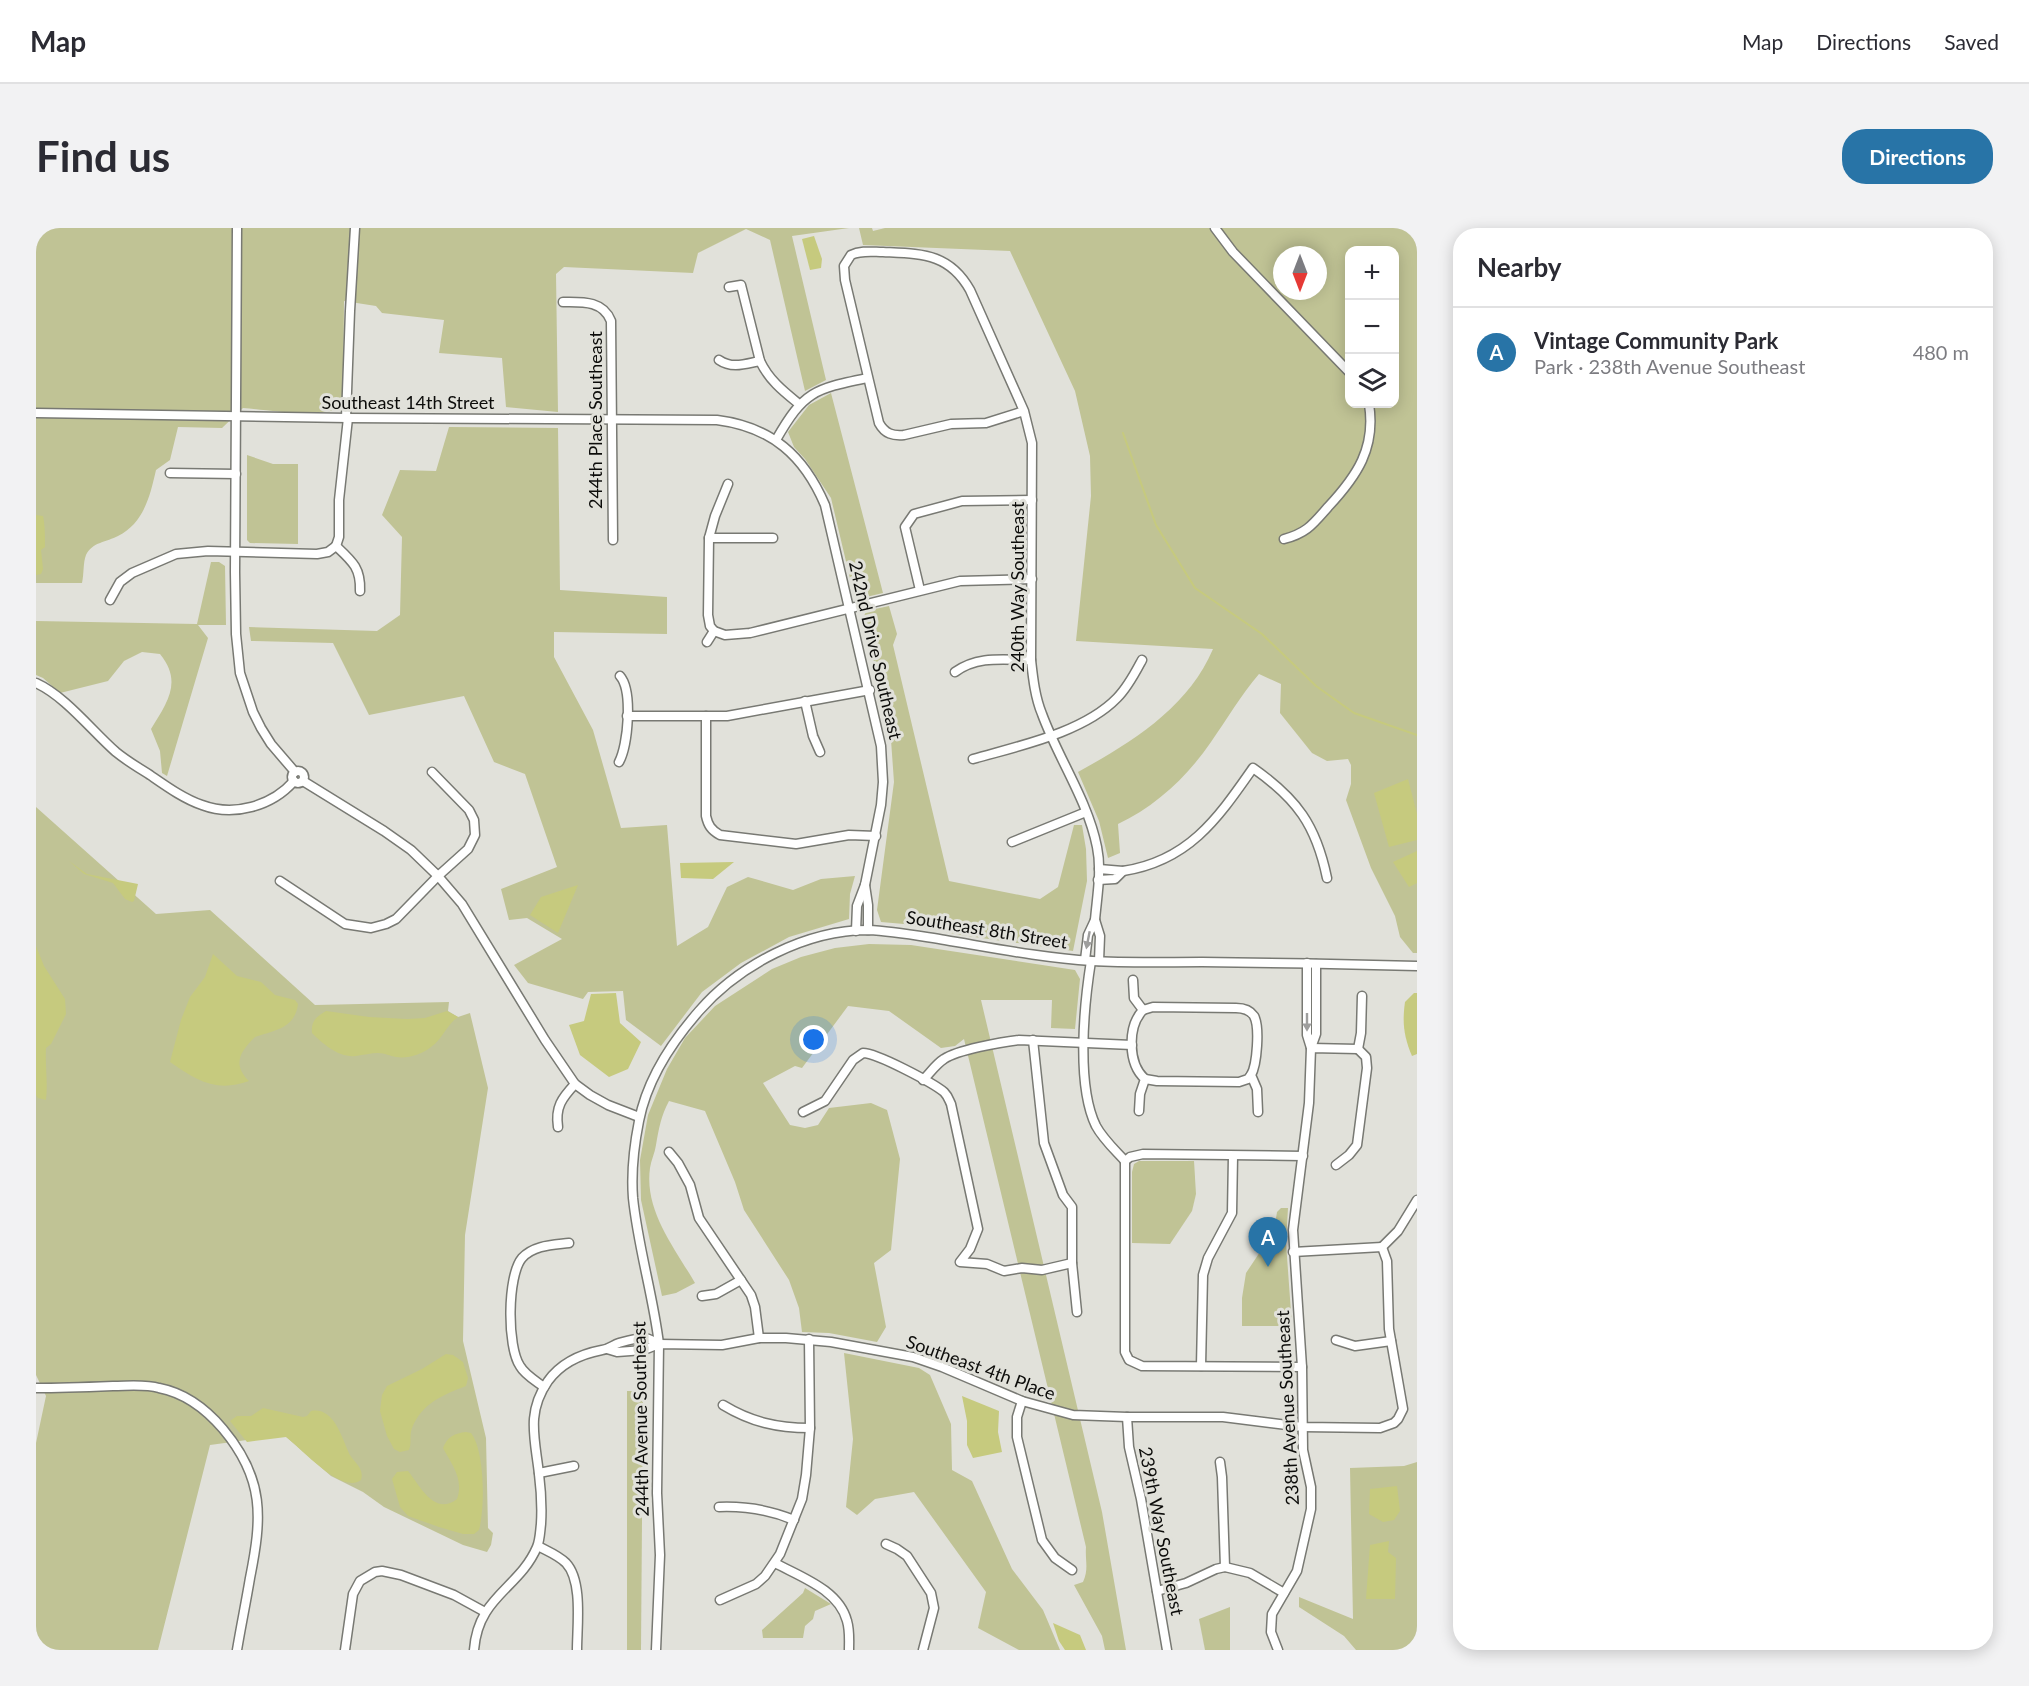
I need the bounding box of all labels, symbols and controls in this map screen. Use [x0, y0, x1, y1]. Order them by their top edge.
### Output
text: Map [30, 24, 86, 58]
text: Map [1742, 29, 1783, 54]
text: Directions [1816, 29, 1911, 54]
text: Saved [1944, 29, 1999, 54]
button: Directions [1842, 129, 1993, 184]
text: Find us [36, 131, 170, 181]
north arrow [1273, 246, 1327, 300]
map controls [1345, 246, 1399, 408]
button: + [1345, 246, 1399, 300]
text: Nearby [1477, 251, 1562, 283]
button: − [1345, 300, 1399, 354]
text: Vintage Community Park [1534, 327, 1778, 354]
street label: 244th Place Southeast [584, 330, 606, 509]
text: A [1490, 340, 1503, 364]
text: 480 m [1913, 340, 1969, 364]
button: layers [1345, 354, 1399, 408]
text: Park · 238th Avenue Southeast [1534, 354, 1805, 378]
street label: Southeast 14th Street [321, 391, 495, 413]
street label: 240th Way Southeast [1006, 501, 1028, 673]
street label: 242nd Drive Southeast [845, 559, 907, 742]
street label: Southeast 8th Street [905, 905, 1070, 953]
one-way arrow [1083, 931, 1092, 950]
one-way arrow [1302, 1012, 1312, 1031]
your location [799, 1025, 828, 1054]
pin: A [1248, 1218, 1288, 1267]
street label: 238th Avenue Southeast [1271, 1309, 1303, 1506]
street label: 244th Avenue Southeast [627, 1321, 653, 1517]
street label: Southeast 4th Place [903, 1330, 1059, 1404]
street label: 239th Way Southeast [1135, 1445, 1189, 1618]

